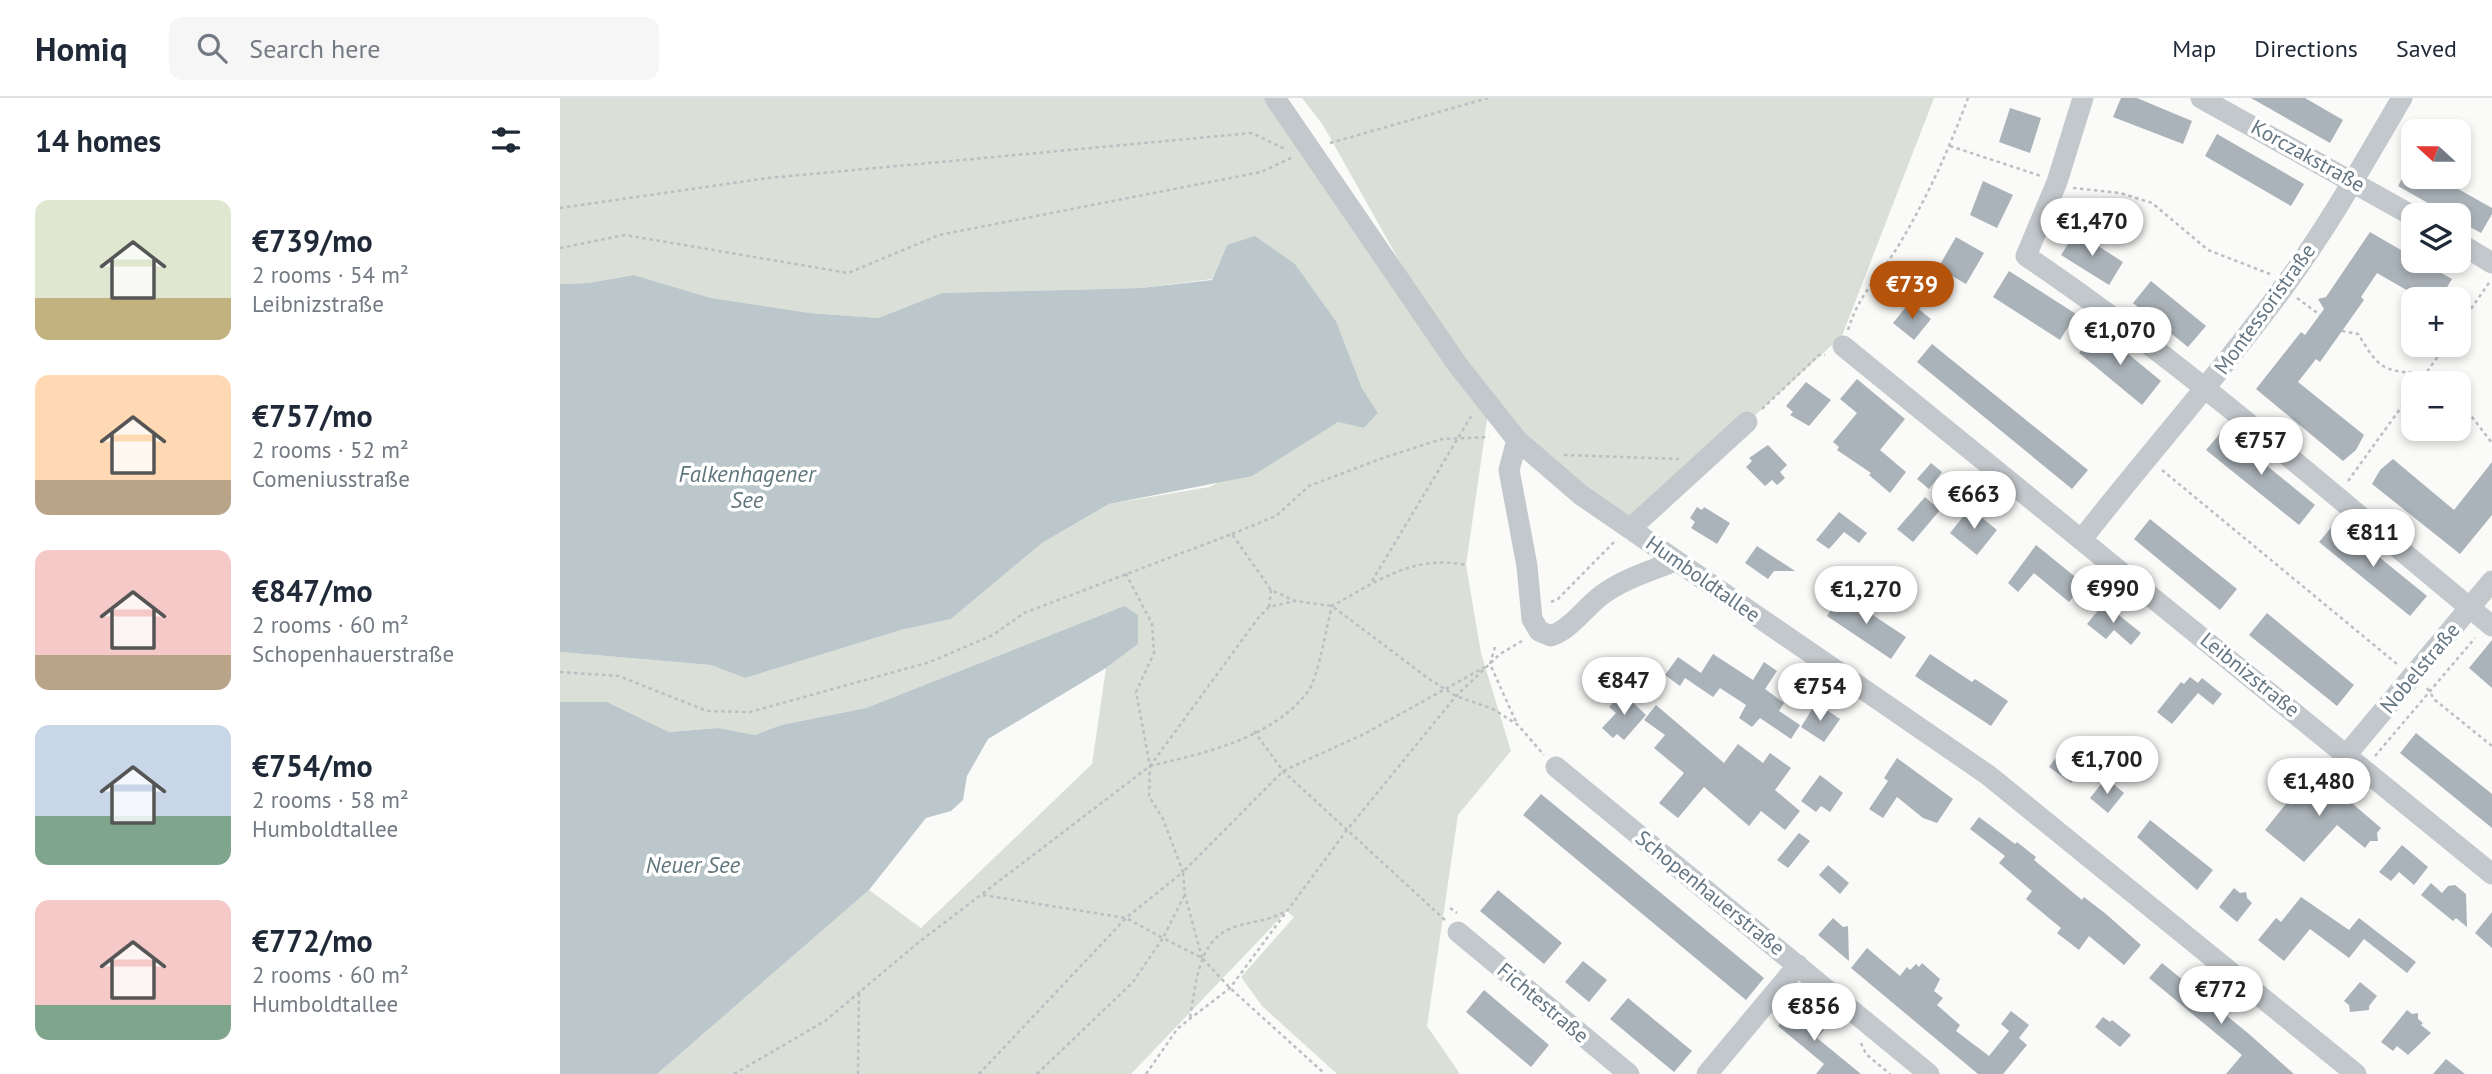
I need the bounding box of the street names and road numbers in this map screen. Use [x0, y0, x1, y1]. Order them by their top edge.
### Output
street label: Korczakstraße [2247, 113, 2370, 198]
street label: Montessoristraße [2208, 238, 2321, 379]
street label: Humboldtallee [1641, 529, 1766, 628]
street label: Nobelstraße [2374, 617, 2465, 719]
street label: Leibnizstraße [2195, 626, 2306, 723]
street label: Schopenhauerstraße [1630, 824, 1791, 961]
street label: Fichtestraße [1492, 956, 1595, 1049]

